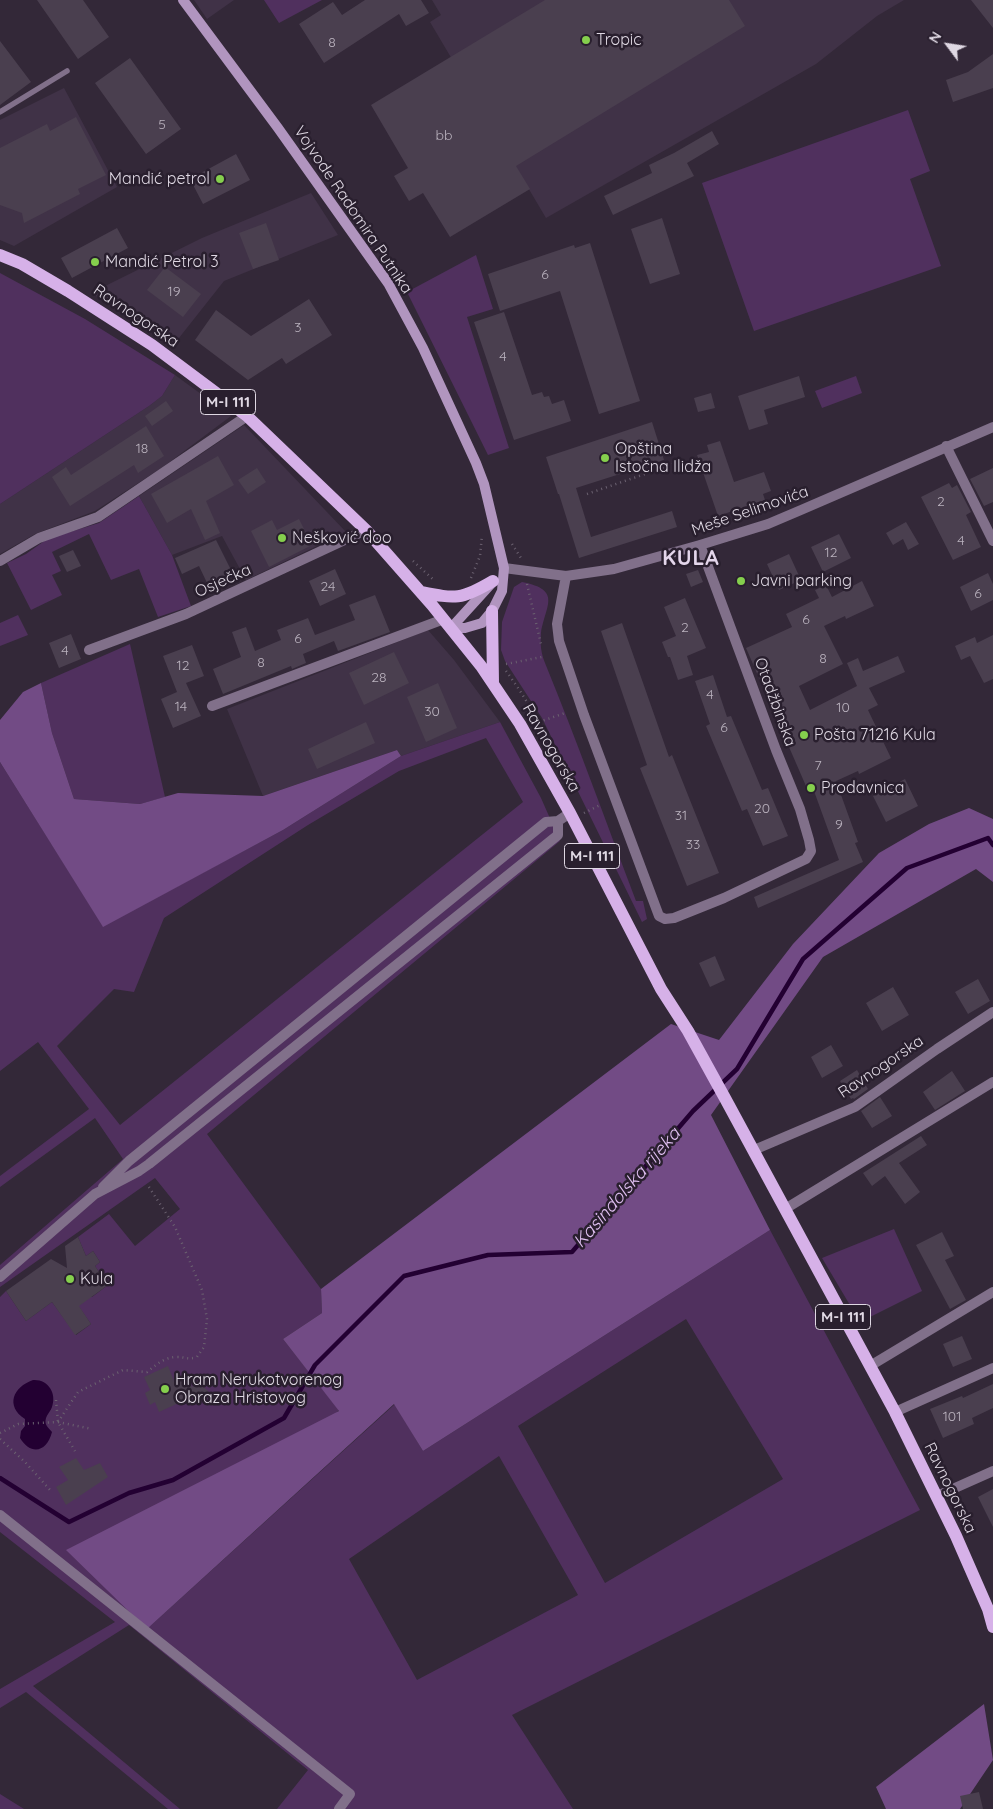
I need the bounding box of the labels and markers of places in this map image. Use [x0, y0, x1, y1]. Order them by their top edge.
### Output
place label: Tropic [596, 30, 642, 50]
marker: Tropic [580, 34, 592, 46]
place label: Mandić petrol [109, 169, 210, 189]
marker: Mandić petrol [214, 173, 226, 185]
place label: Mandić Petrol 3 [105, 252, 219, 272]
marker: Mandić Petrol 3 [89, 256, 101, 268]
place label: Opština Istočna Ilidža [615, 439, 711, 477]
marker: Opština Istočna Ilidža [599, 452, 611, 464]
place label: Nešković doo [292, 528, 392, 548]
marker: Nešković doo [276, 532, 288, 544]
place label: Javni parking [751, 571, 852, 591]
marker: Javni parking [735, 575, 747, 587]
place label: Pošta 71216 Kula [814, 725, 936, 745]
marker: Pošta 71216 Kula [798, 729, 810, 741]
place label: Prodavnica [821, 778, 904, 798]
marker: Prodavnica [805, 782, 817, 794]
place label: Kula [80, 1269, 113, 1289]
marker: Kula [64, 1273, 76, 1285]
place label: Hram Nerukotvorenog Obraza Hristovog [175, 1370, 342, 1408]
marker: Hram Nerukotvorenog Obraza Hristovog [159, 1383, 171, 1395]

